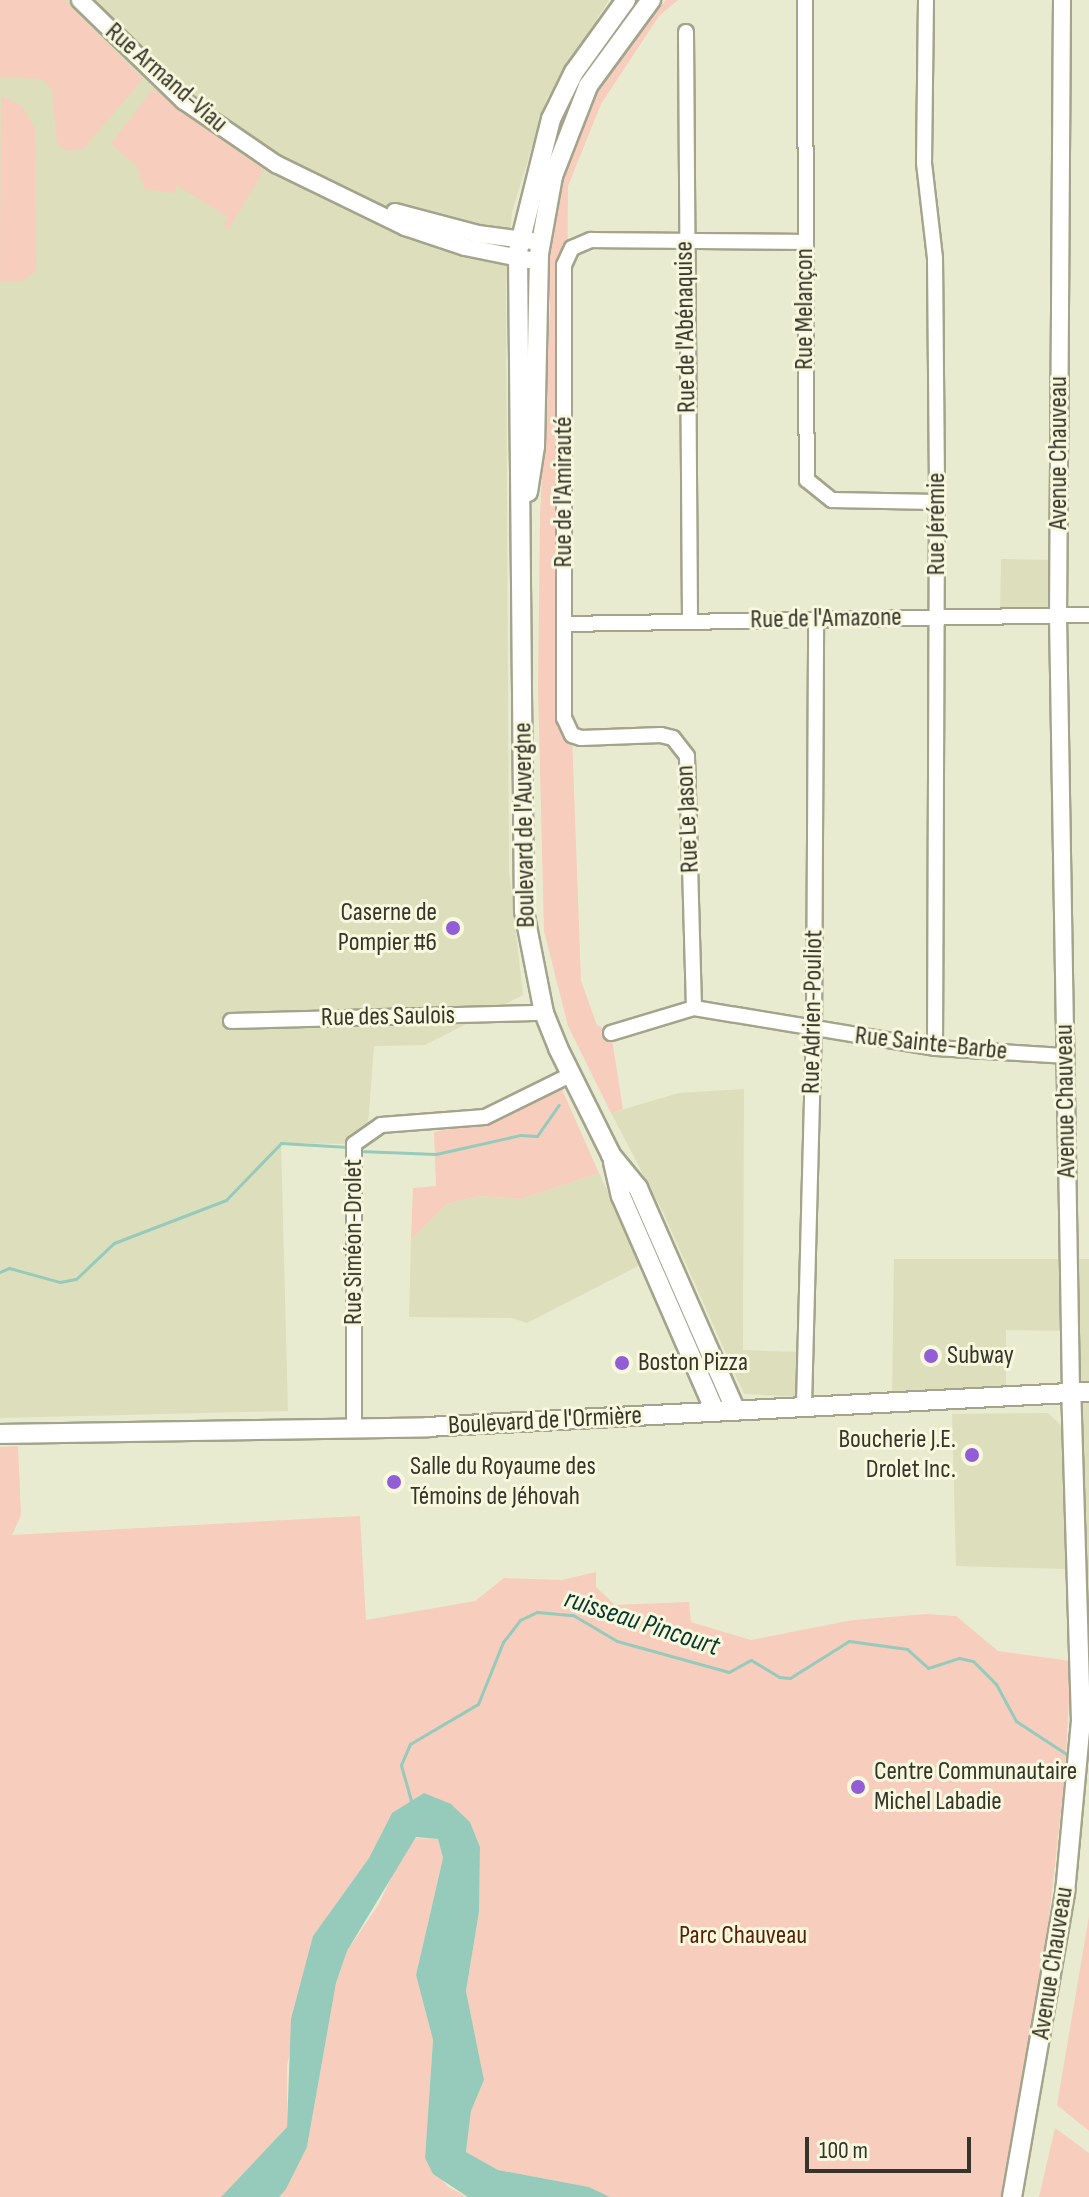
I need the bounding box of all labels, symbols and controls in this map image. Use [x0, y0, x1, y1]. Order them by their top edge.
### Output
street label: Rue Armand-Viau [99, 17, 233, 139]
street label: Rue de l'Abénaquise [669, 241, 703, 413]
street label: Rue Melançon [789, 248, 821, 370]
street label: Avenue Chauveau [1043, 376, 1075, 530]
street label: Rue de l'Amirauté [548, 416, 580, 568]
street label: Rue Jérémie [921, 473, 953, 575]
street label: Rue de l'Amazone [750, 602, 902, 636]
street label: Boulevard de l'Auvergne [508, 722, 542, 928]
street label: Rue Le Jason [670, 764, 706, 874]
place label: Caserne de Pompier #6 [338, 897, 437, 958]
marker: Caserne de Pompier #6 [444, 919, 462, 937]
street label: Rue Adrien-Pouliot [796, 930, 830, 1094]
street label: Rue des Saulois [321, 1000, 455, 1034]
street label: Rue Sainte-Barbe [853, 1020, 1009, 1068]
street label: Avenue Chauveau [1049, 1024, 1083, 1178]
street label: Rue Siméon-Drolet [338, 1159, 370, 1325]
place label: Subway [947, 1340, 1014, 1372]
place label: Boston Pizza [638, 1347, 748, 1379]
marker: Subway [922, 1347, 940, 1365]
marker: Boston Pizza [613, 1354, 631, 1372]
street label: Boulevard de l'Ormière [447, 1400, 643, 1442]
place label: Boucherie J.E. Drolet Inc. [838, 1424, 956, 1486]
marker: Boucherie J.E. Drolet Inc. [963, 1446, 981, 1464]
place label: Salle du Royaume des Témoins de Jéhovah [410, 1451, 596, 1512]
marker: Salle du Royaume des Témoins de Jéhovah [385, 1473, 403, 1491]
water label: ruisseau Pincourt [560, 1582, 724, 1664]
place label: Centre Communautaire Michel Labadie [874, 1756, 1077, 1818]
marker: Centre Communautaire Michel Labadie [849, 1778, 867, 1796]
street label: Avenue Chauveau [1026, 1885, 1080, 2041]
park label: Parc Chauveau [679, 1920, 807, 1952]
scale bar [809, 2121, 975, 2171]
text: 100 m [819, 2136, 868, 2165]

